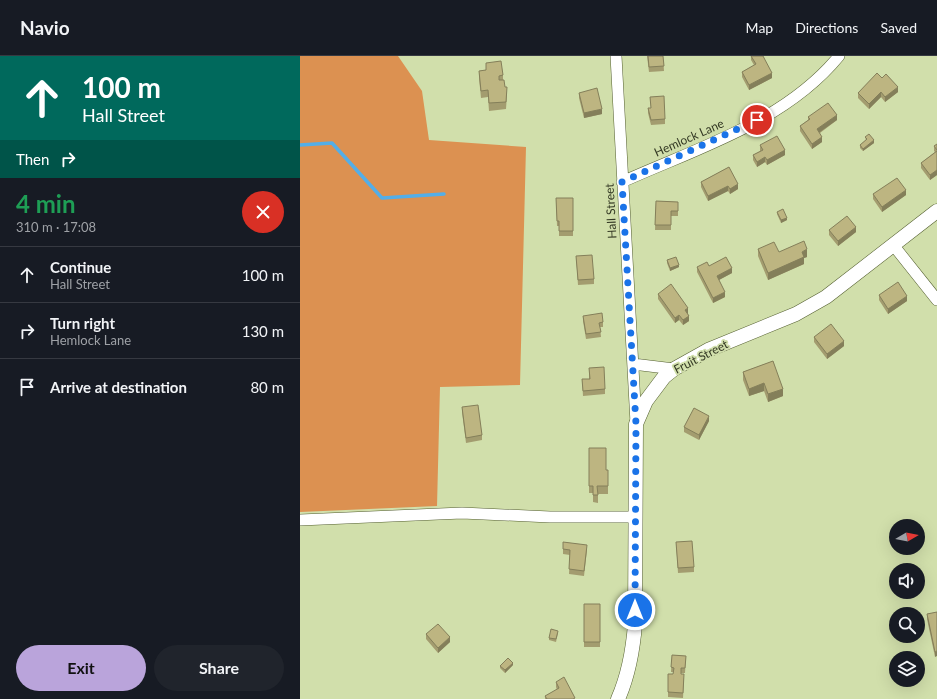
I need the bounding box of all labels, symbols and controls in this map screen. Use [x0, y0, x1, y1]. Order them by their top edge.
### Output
text: Navio [20, 16, 70, 39]
text: Map [746, 19, 773, 36]
text: Directions [795, 19, 858, 36]
text: Saved [880, 19, 917, 36]
text: 100 m [82, 70, 161, 104]
icon: ahead [16, 72, 68, 124]
pin [740, 103, 774, 137]
text: Hall Street [82, 104, 165, 126]
icon: arrive [746, 109, 768, 131]
street label: Hemlock Lane [652, 115, 726, 160]
icon: right [57, 148, 79, 170]
text: Then [16, 150, 49, 168]
street label: Hall Street [602, 182, 619, 239]
text: 4 min [16, 189, 76, 218]
button: close [242, 191, 284, 233]
text: 310 m · 17:08 [16, 219, 96, 235]
text: Continue [50, 258, 111, 276]
icon: ahead [16, 264, 38, 286]
text: 100 m [242, 266, 284, 284]
text: Hall Street [50, 276, 110, 292]
text: Turn right [50, 314, 115, 332]
icon: right [16, 320, 38, 342]
text: 130 m [242, 322, 284, 340]
text: Hemlock Lane [50, 332, 131, 348]
street label: Fruit Street [671, 336, 731, 377]
icon: arrive [16, 376, 38, 398]
text: Arrive at destination [50, 378, 187, 396]
text: 80 m [250, 378, 284, 396]
north arrow [889, 519, 925, 555]
map controls [889, 519, 925, 687]
button: sound [889, 563, 925, 599]
position arrow [614, 589, 656, 631]
button: search [889, 607, 925, 643]
button: Exit [16, 645, 146, 691]
button: Share [154, 645, 284, 691]
button: layers [889, 651, 925, 687]

